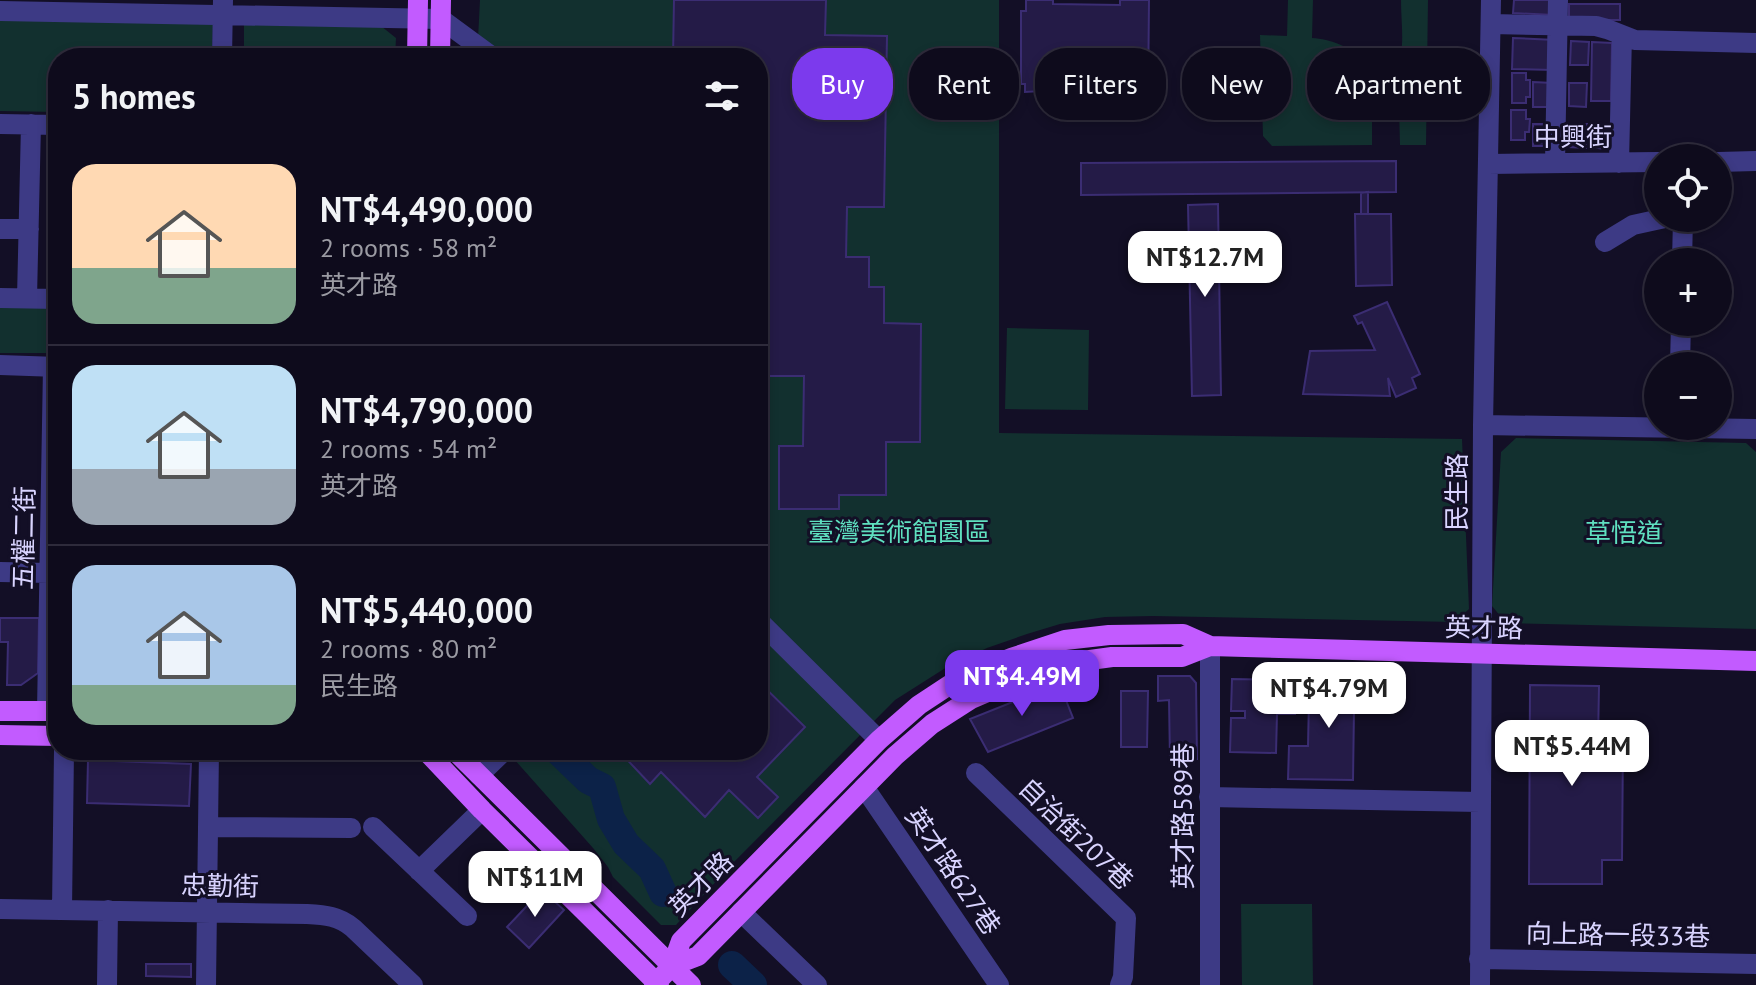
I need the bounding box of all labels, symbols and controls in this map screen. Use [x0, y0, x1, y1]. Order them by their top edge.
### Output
chip: Buy [792, 48, 893, 120]
chip: Rent [909, 48, 1019, 120]
chip: Filters [1035, 48, 1166, 120]
chip: New [1182, 48, 1291, 120]
chip: Apartment [1307, 48, 1490, 120]
text: 5 homes [72, 74, 196, 118]
icon: filters [700, 74, 744, 118]
street label: 中興街 [1534, 120, 1612, 153]
map controls [1644, 144, 1732, 440]
button: locate [1644, 144, 1732, 232]
text: NT$4,490,000 [320, 187, 533, 231]
icon: home [136, 196, 232, 292]
text: 2 rooms · 58 m² [320, 231, 497, 264]
pin: NT$12.7M [1122, 231, 1288, 299]
text: NT$12.7M [1146, 240, 1264, 273]
button: + [1644, 248, 1732, 336]
text: 英才路 [320, 268, 398, 301]
button: − [1644, 352, 1732, 440]
text: NT$4,790,000 [320, 388, 533, 432]
icon: home [136, 397, 232, 493]
text: 2 rooms · 54 m² [320, 432, 497, 465]
street label: 民生路 [1440, 453, 1473, 531]
text: 英才路 [320, 469, 398, 502]
street label: 五權二街 [6, 486, 41, 590]
park label: 臺灣美術館園區 [808, 515, 990, 548]
park label: 草悟道 [1585, 516, 1663, 549]
text: NT$5,440,000 [320, 588, 533, 632]
icon: home [136, 597, 232, 693]
street label: 英才路 [1445, 610, 1523, 645]
text: 2 rooms · 80 m² [320, 632, 497, 665]
pin: NT$4.49M [939, 650, 1105, 718]
text: NT$4.49M [963, 659, 1081, 692]
pin: NT$4.79M [1246, 662, 1412, 730]
text: 民生路 [320, 669, 398, 702]
text: NT$4.79M [1270, 671, 1388, 704]
pin: NT$5.44M [1489, 720, 1655, 788]
text: NT$5.44M [1513, 729, 1631, 762]
street label: 英才路589巷 [1166, 743, 1199, 889]
street label: 自治街207巷 [1012, 771, 1141, 896]
street label: 英才路627巷 [899, 801, 1008, 941]
street label: 英才路 [661, 844, 740, 923]
pin: NT$11M [470, 851, 600, 919]
text: NT$11M [487, 860, 583, 893]
street label: 忠勤街 [181, 868, 259, 903]
street label: 向上路一段33巷 [1526, 916, 1710, 953]

